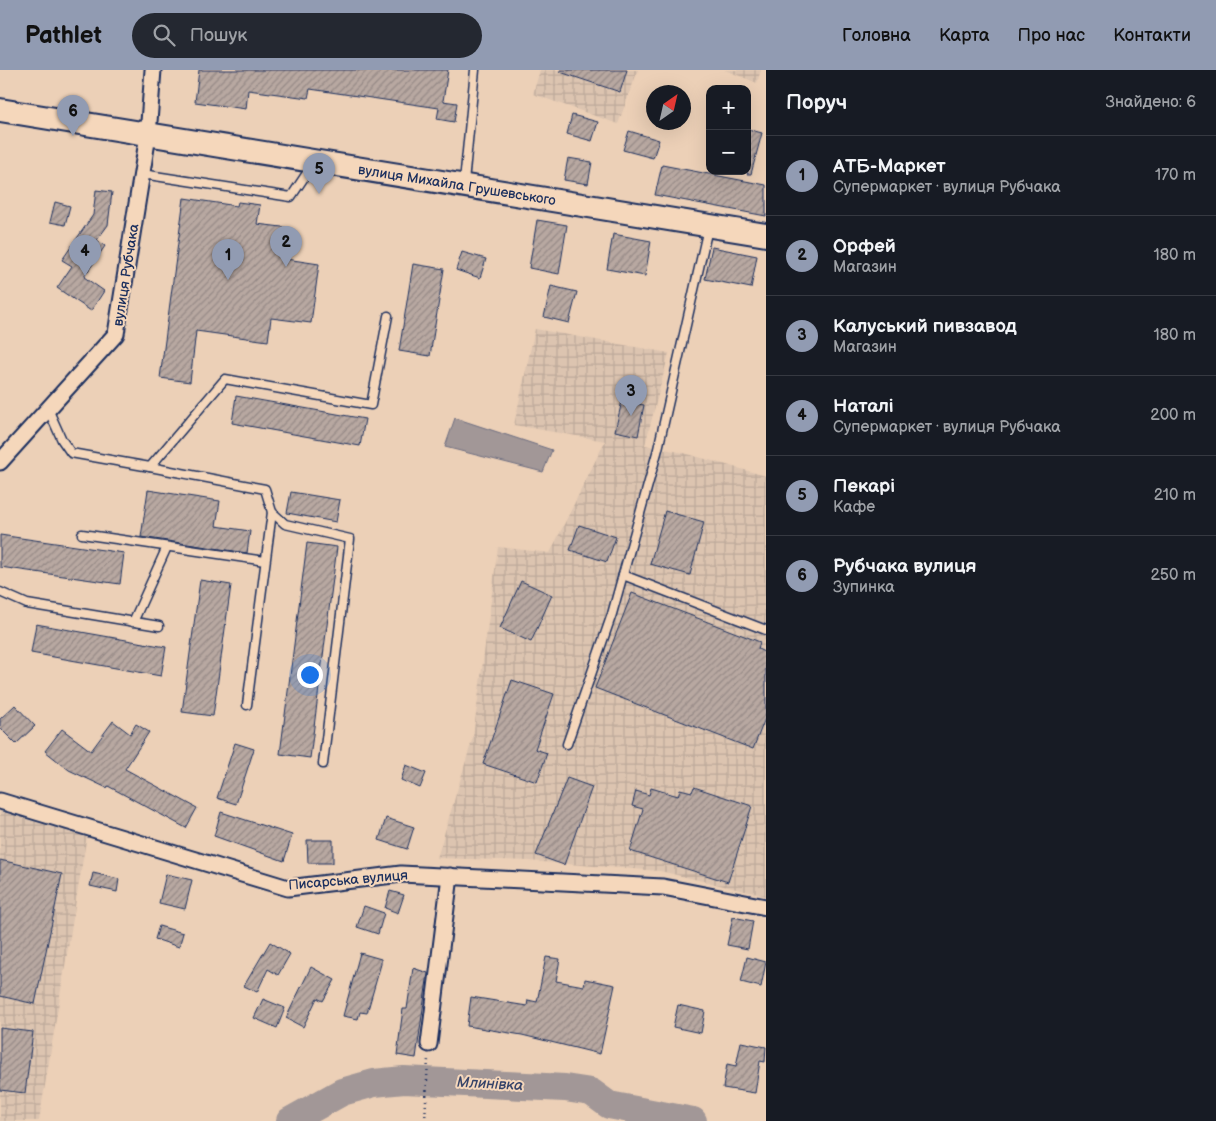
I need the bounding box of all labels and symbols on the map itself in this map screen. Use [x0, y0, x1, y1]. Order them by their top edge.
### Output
north arrow [646, 85, 691, 130]
pin: 6 [57, 95, 89, 136]
pin: 5 [303, 153, 335, 194]
street label: вулиця Михайла Грушевського [357, 161, 557, 209]
street label: вулиця Рубчака [110, 222, 143, 327]
pin: 2 [270, 226, 302, 267]
pin: 4 [69, 235, 101, 276]
pin: 1 [212, 239, 244, 280]
pin: 3 [615, 375, 647, 416]
your location [297, 662, 323, 688]
street label: Писарська вулиця [288, 866, 409, 894]
water label: Млинівка [456, 1073, 524, 1095]

